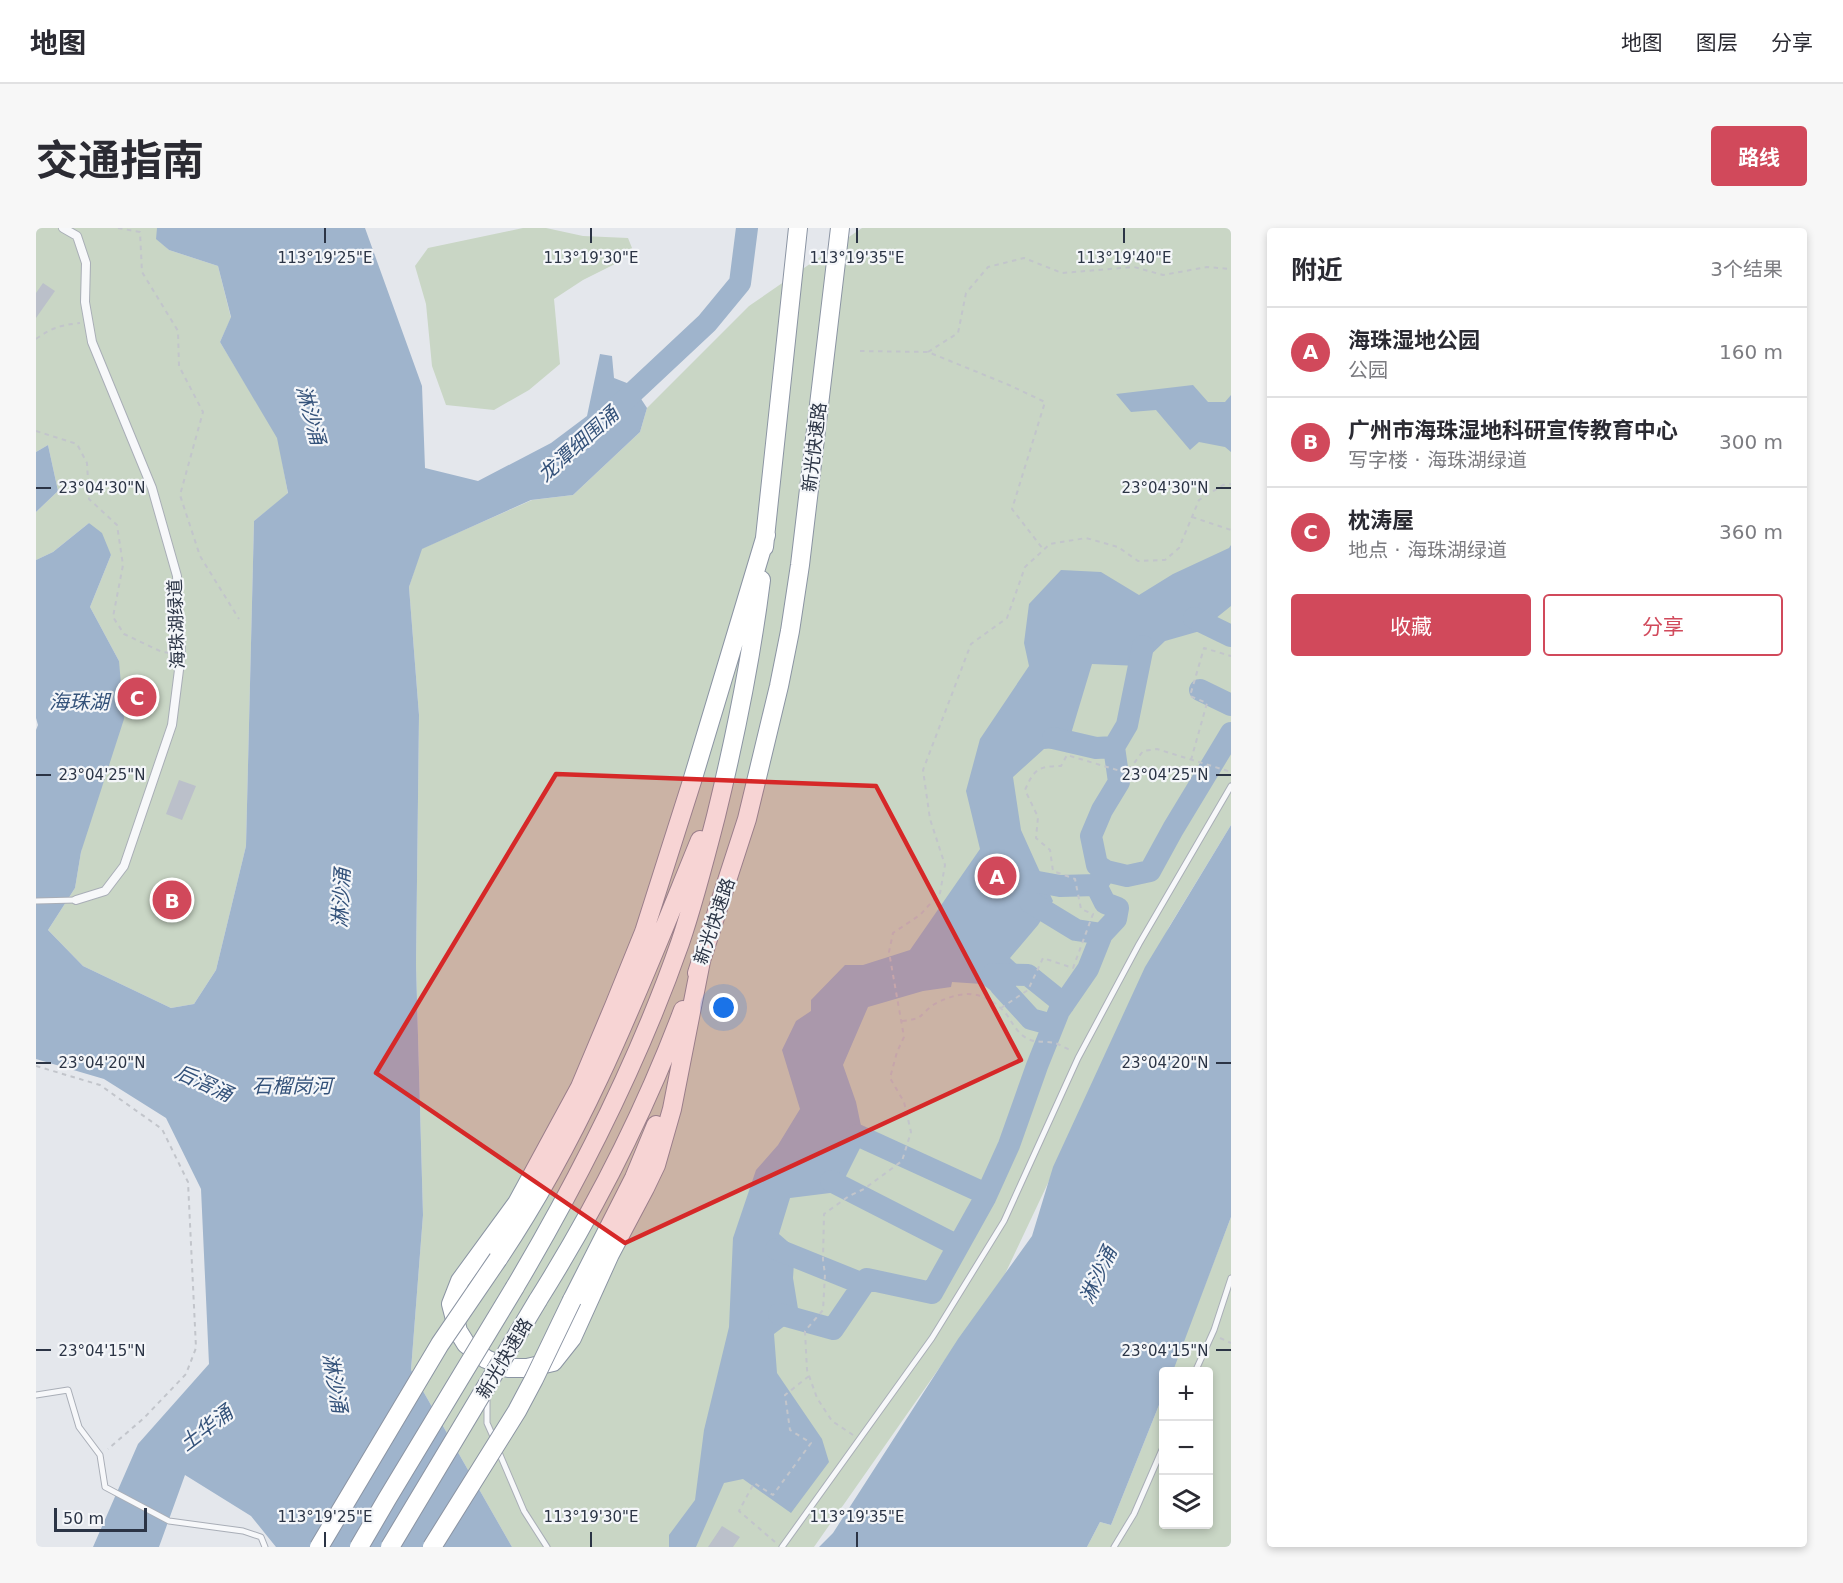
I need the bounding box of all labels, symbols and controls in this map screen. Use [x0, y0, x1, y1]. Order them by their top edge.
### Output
text: 地图 [30, 27, 86, 60]
text: 地图 [1621, 31, 1663, 55]
text: 图层 [1696, 31, 1738, 55]
text: 分享 [1771, 31, 1813, 55]
button: 路线 [1711, 126, 1807, 186]
text: 交通指南 [36, 136, 204, 185]
text: 113°19'25"E [278, 249, 372, 267]
text: 113°19'30"E [544, 249, 638, 267]
text: 113°19'35"E [810, 249, 904, 267]
text: 113°19'40"E [1077, 249, 1171, 267]
text: 附近 [1291, 255, 1343, 285]
text: 3个结果 [1710, 257, 1783, 281]
text: 海珠湿地公园 [1348, 328, 1480, 353]
text: A [1303, 340, 1318, 364]
text: 160 m [1719, 340, 1783, 364]
text: 公园 [1348, 358, 1388, 382]
water label: 淋沙涌 [292, 383, 331, 449]
water label: 龙潭细围涌 [533, 400, 625, 486]
street label: 新光快速路 [798, 401, 830, 493]
text: 广州市海珠湿地科研宣传教育中心 [1348, 418, 1678, 443]
text: B [1303, 430, 1318, 454]
text: 300 m [1719, 430, 1783, 454]
text: 写字楼 · 海珠湖绿道 [1348, 448, 1527, 472]
text: 23°04'30"N [58, 479, 146, 497]
text: 23°04'30"N [1121, 479, 1209, 497]
text: 枕涛屋 [1348, 508, 1414, 533]
text: C [1303, 520, 1318, 544]
text: 360 m [1719, 520, 1783, 544]
text: 地点 · 海珠湖绿道 [1348, 538, 1507, 562]
street label: 海珠湖绿道 [164, 579, 188, 669]
button: 收藏 [1291, 594, 1531, 656]
button: 分享 [1543, 594, 1783, 656]
pin: C [118, 674, 156, 720]
water label: 海珠湖 [49, 690, 112, 714]
text: 23°04'25"N [58, 766, 146, 784]
text: 23°04'25"N [1121, 766, 1209, 784]
pin: A [978, 854, 1016, 898]
water label: 淋沙涌 [327, 865, 355, 929]
street label: 新光快速路 [689, 875, 739, 967]
pin: B [152, 878, 192, 922]
your location [709, 993, 738, 1022]
text: 23°04'20"N [58, 1054, 146, 1072]
text: 23°04'20"N [1121, 1054, 1209, 1072]
water label: 后滘涌 [172, 1059, 238, 1107]
water label: 石榴岗河 [252, 1074, 336, 1098]
water label: 淋沙涌 [1074, 1241, 1122, 1307]
street label: 新光快速路 [472, 1314, 536, 1402]
text: 23°04'15"N [58, 1342, 146, 1360]
text: 23°04'15"N [1121, 1342, 1209, 1360]
water label: 淋沙涌 [318, 1351, 352, 1417]
map controls [1159, 1367, 1213, 1529]
button: + [1159, 1367, 1213, 1421]
water label: 土华涌 [175, 1399, 239, 1456]
button: − [1159, 1421, 1213, 1475]
button: layers [1159, 1475, 1213, 1529]
scale bar [54, 1505, 147, 1532]
text: 113°19'25"E [278, 1508, 372, 1526]
text: 113°19'30"E [544, 1508, 638, 1526]
text: 113°19'35"E [810, 1508, 904, 1526]
text: 50 m [63, 1509, 104, 1528]

